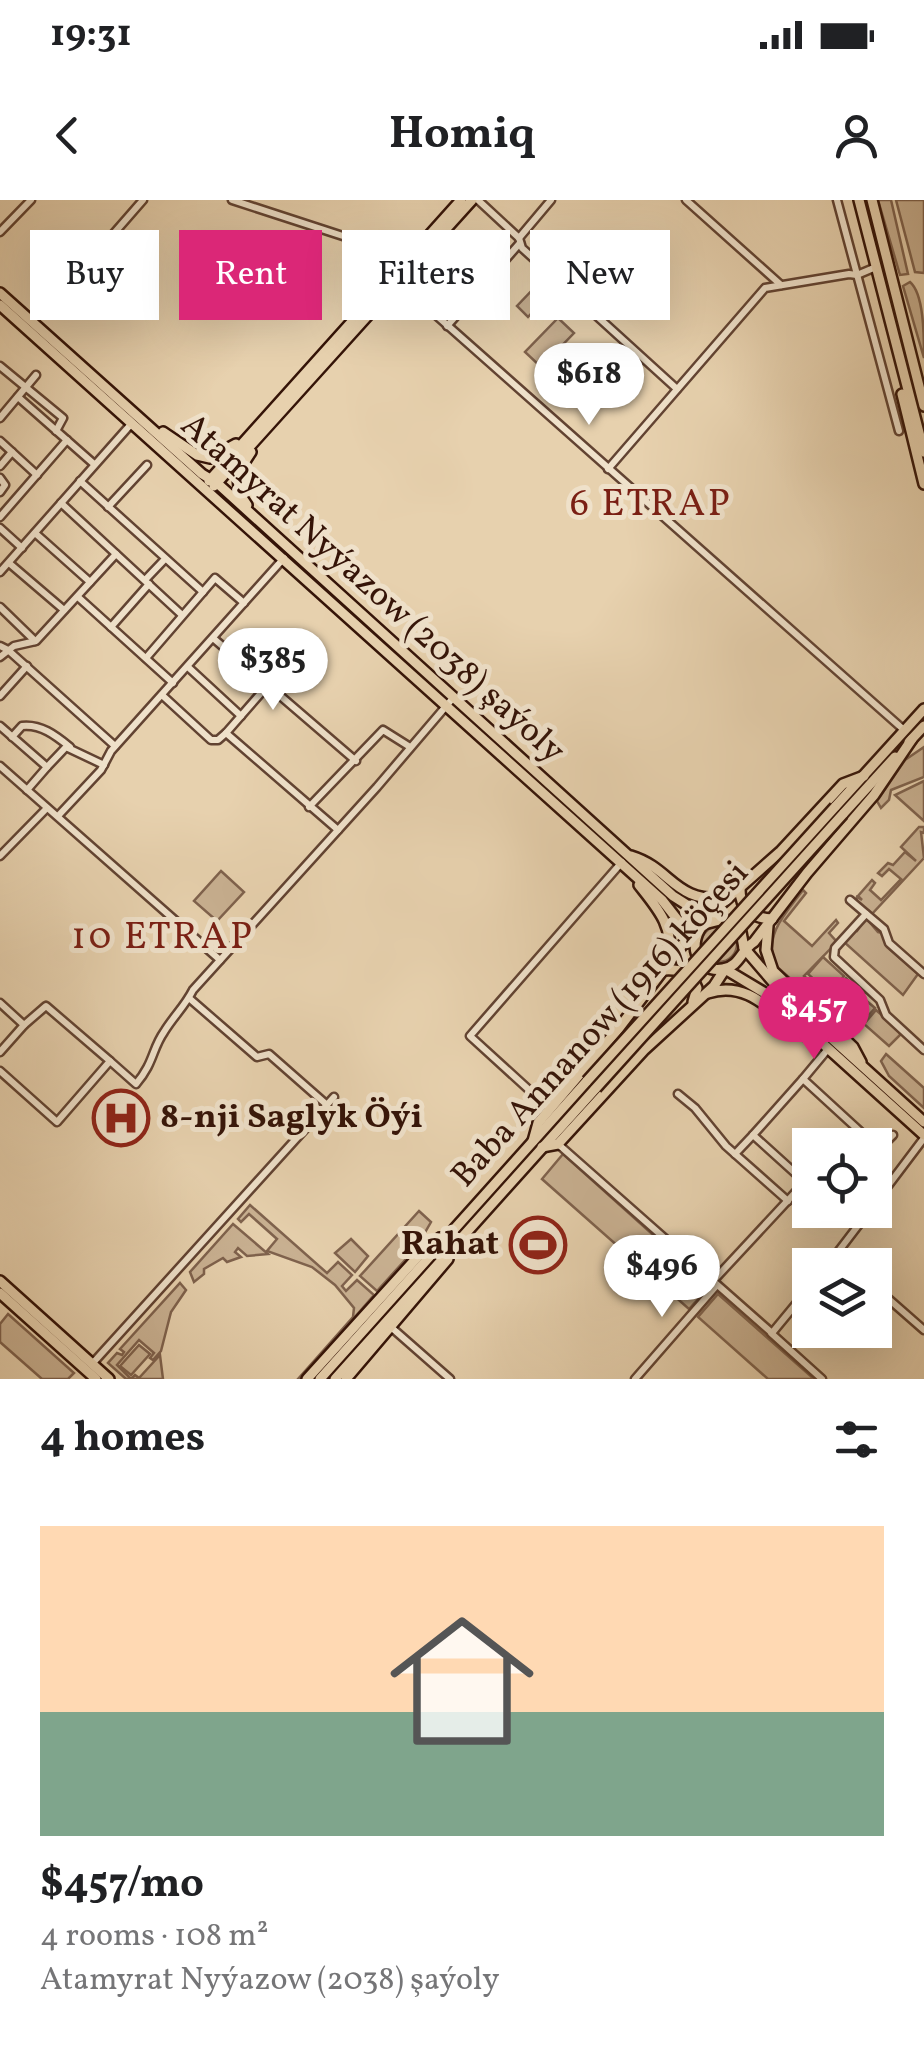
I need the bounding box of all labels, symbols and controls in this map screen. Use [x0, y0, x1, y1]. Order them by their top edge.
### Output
text: 19:31 [50, 9, 132, 62]
text: Homiq [389, 104, 535, 167]
icon: back [40, 108, 95, 163]
icon: person [829, 108, 884, 163]
chip: Buy [30, 230, 159, 320]
chip: Rent [179, 230, 322, 320]
chip: Filters [342, 230, 510, 320]
chip: New [530, 230, 670, 320]
pin: $618 [530, 343, 648, 428]
text: $618 [556, 353, 622, 397]
street label: Atamyrat Nyýazow (2038) şaýoly [169, 403, 575, 775]
district label: 6 ETRAP [570, 479, 732, 532]
pin: $385 [214, 628, 332, 713]
text: $385 [240, 638, 306, 682]
street label: Baba Annanow (1916) köçesi [441, 851, 761, 1199]
district label: 10 ETRAP [71, 912, 255, 965]
pin: $457 [755, 977, 873, 1062]
text: $457 [780, 987, 848, 1031]
hospital icon: 8-nji Saglyk Öýi [91, 1088, 151, 1148]
place label: 8-nji Saglyk Öýi [160, 1094, 423, 1142]
map controls [792, 1128, 892, 1348]
button: locate [792, 1128, 892, 1228]
sports icon: Rahat [508, 1215, 568, 1275]
place label: Rahat [401, 1221, 499, 1269]
pin: $496 [603, 1235, 721, 1320]
text: $496 [626, 1245, 698, 1289]
button: layers [792, 1248, 892, 1348]
text: 4 homes [40, 1410, 205, 1469]
icon: filters [829, 1412, 884, 1467]
icon: home [372, 1591, 552, 1771]
text: $457/mo [40, 1856, 204, 1915]
text: 4 rooms · 108 m² [40, 1915, 269, 1959]
text: Atamyrat Nyýazow (2038) şaýoly [40, 1959, 500, 2003]

